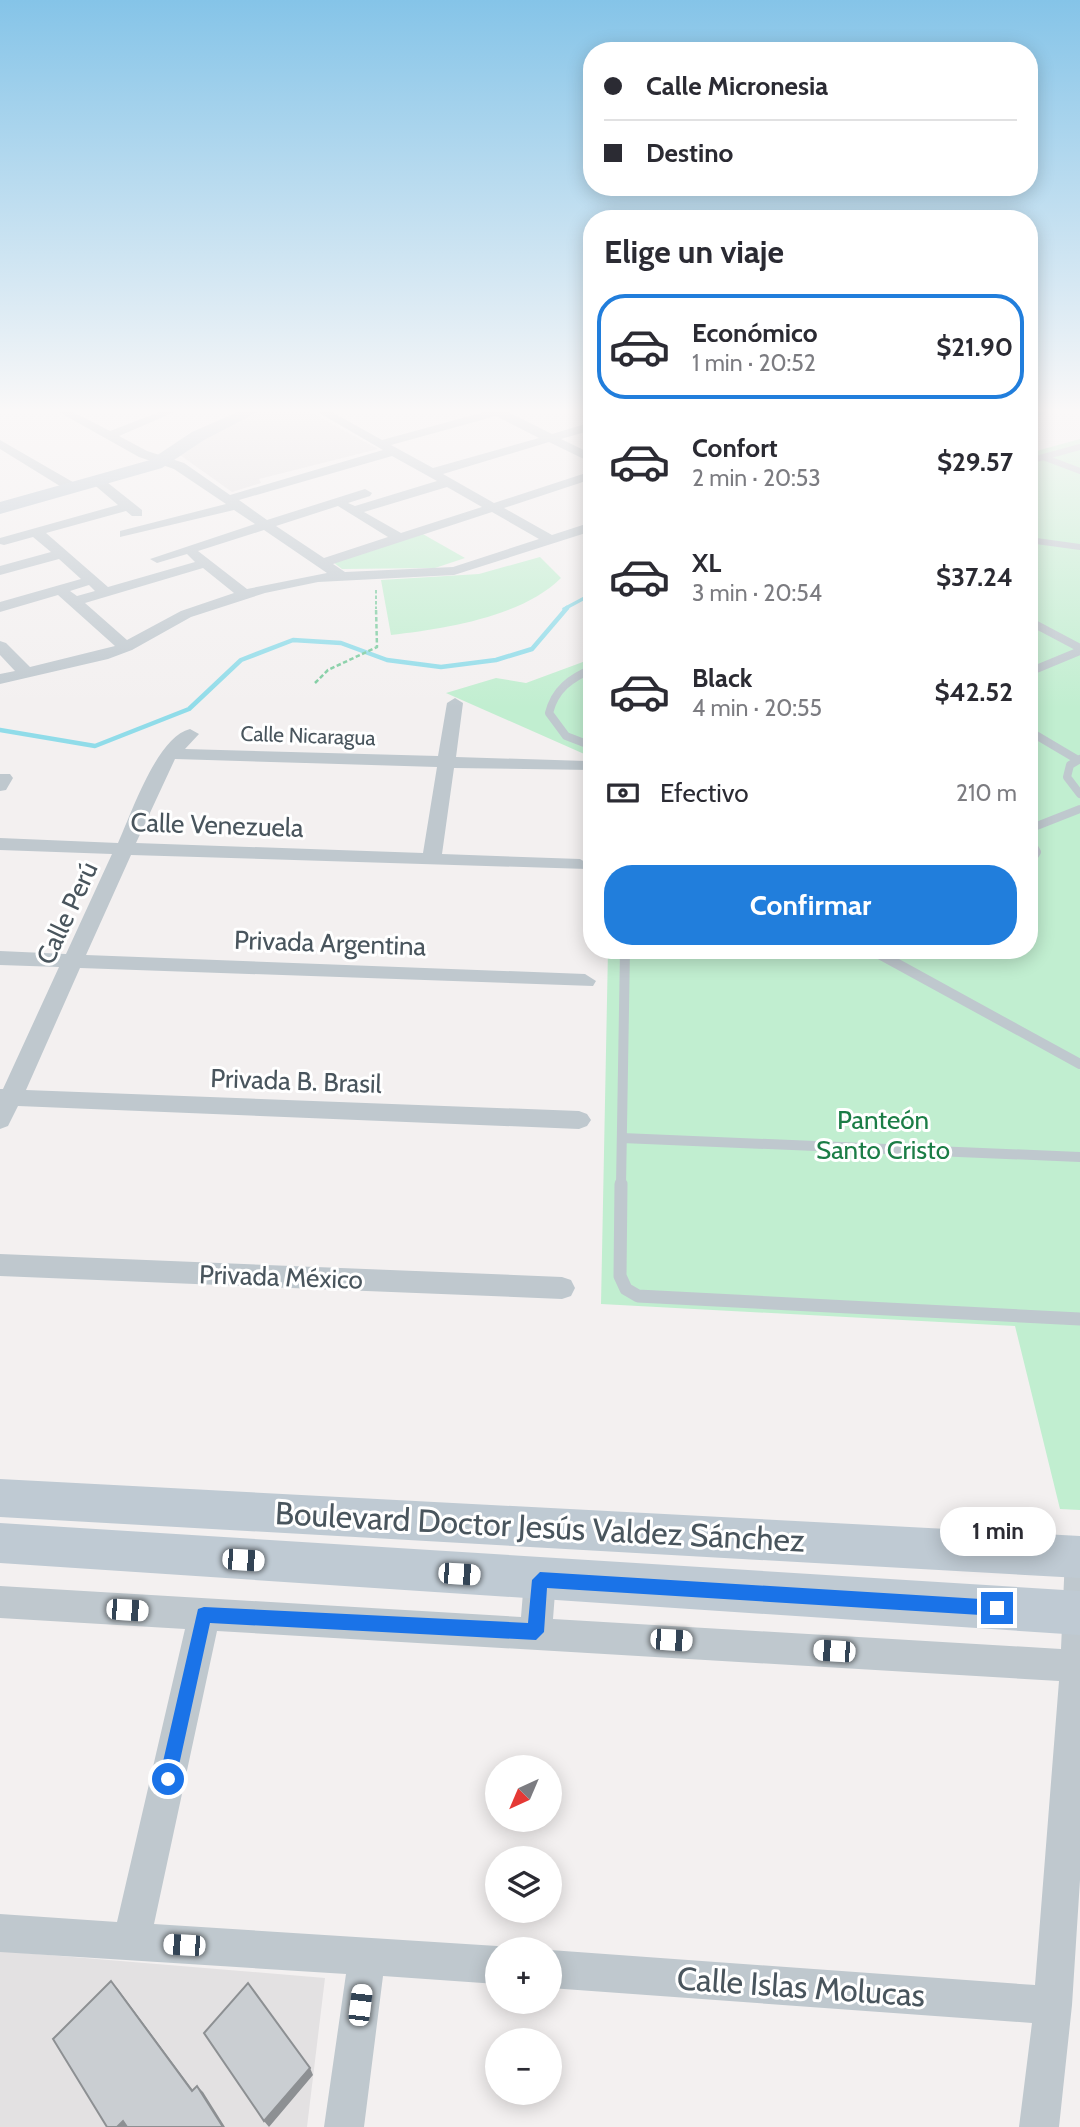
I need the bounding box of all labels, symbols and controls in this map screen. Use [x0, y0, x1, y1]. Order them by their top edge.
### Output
text: Calle Micronesia [646, 70, 828, 102]
text: Destino [646, 137, 733, 169]
text: Elige un viaje [604, 232, 784, 271]
icon: car [608, 315, 671, 378]
text: Económico [692, 317, 818, 349]
text: $21.90 [936, 331, 1013, 363]
text: 1 min · 20:52 [692, 349, 816, 377]
icon: car [608, 430, 671, 493]
text: Confort [692, 432, 778, 464]
text: $29.57 [937, 446, 1013, 478]
text: 2 min · 20:53 [692, 464, 821, 492]
icon: car [608, 545, 671, 608]
text: XL [692, 547, 721, 579]
text: $37.24 [936, 561, 1013, 593]
text: 3 min · 20:54 [692, 579, 822, 607]
icon: car [608, 660, 671, 723]
text: Black [692, 662, 752, 694]
text: $42.52 [935, 676, 1013, 708]
text: 4 min · 20:55 [692, 694, 822, 722]
street label: Calle Nicaragua [240, 721, 376, 750]
icon: cash [604, 774, 642, 812]
text: Efectivo [660, 777, 749, 809]
text: 210 m [956, 779, 1017, 807]
street label: Calle Venezuela [130, 806, 305, 844]
street label: Calle Perú [29, 857, 105, 969]
button: Confirmar [604, 865, 1017, 945]
street label: Privada Argentina [233, 924, 427, 962]
street label: Privada B. Brasil [210, 1062, 382, 1100]
park label: Panteón Santo Cristo [816, 1104, 950, 1166]
street label: Privada México [198, 1258, 364, 1296]
street label: Boulevard Doctor Jesús Valdez Sánchez [274, 1493, 806, 1560]
callout: 1 min [939, 1506, 1055, 1556]
text: 1 min [972, 1517, 1024, 1545]
car [222, 1548, 265, 1572]
car [438, 1562, 481, 1586]
route end [981, 1592, 1013, 1624]
car [106, 1598, 149, 1622]
car [650, 1628, 693, 1652]
car [813, 1639, 856, 1663]
north arrow [485, 1755, 562, 1832]
map controls [485, 1755, 562, 2105]
route start [152, 1763, 184, 1795]
button: layers [485, 1846, 562, 1923]
car [163, 1933, 206, 1957]
button: + [485, 1937, 562, 2014]
street label: Calle Islas Molucas [676, 1958, 926, 2015]
car [348, 1983, 373, 2027]
button: − [485, 2028, 562, 2105]

